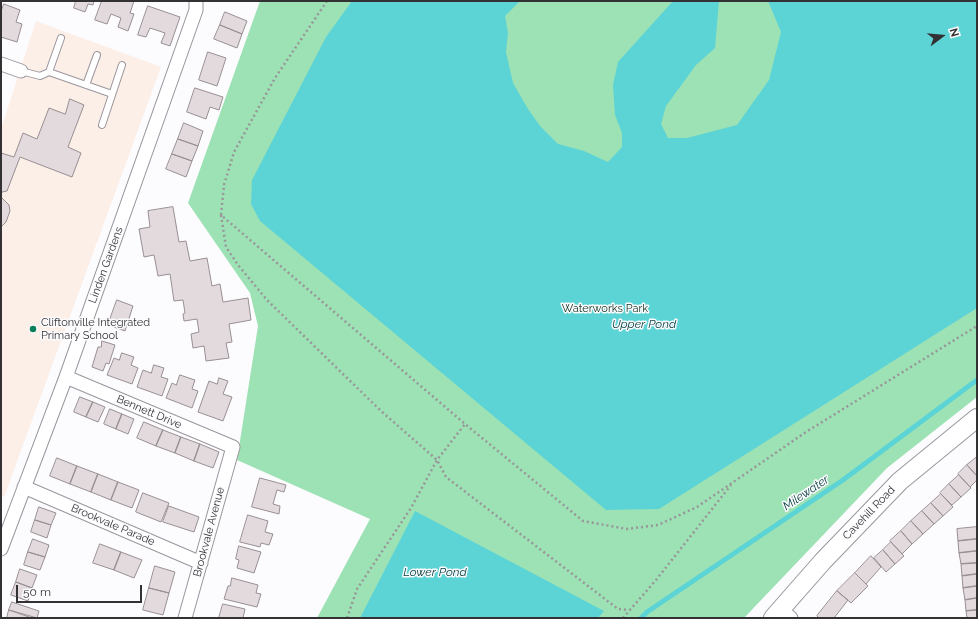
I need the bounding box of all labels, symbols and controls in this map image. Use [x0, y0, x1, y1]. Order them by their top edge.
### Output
north arrow [922, 16, 962, 56]
text: N [947, 27, 961, 38]
street label: Linden Gardens [86, 225, 126, 305]
park label: Waterworks Park [562, 302, 648, 316]
place label: Cliftonville Integrated Primary School [41, 316, 150, 342]
water label: Upper Pond [612, 317, 676, 331]
marker: Cliftonville Integrated Primary School [28, 324, 38, 334]
street label: Bennett Drive [114, 392, 184, 432]
water label: Milewater [780, 472, 832, 514]
street label: Cavehill Road [840, 483, 898, 543]
street label: Brookvale Avenue [191, 486, 227, 578]
street label: Brookvale Parade [69, 501, 157, 549]
water label: Lower Pond [403, 565, 467, 579]
scale bar [18, 577, 144, 603]
text: 50 m [23, 585, 51, 599]

